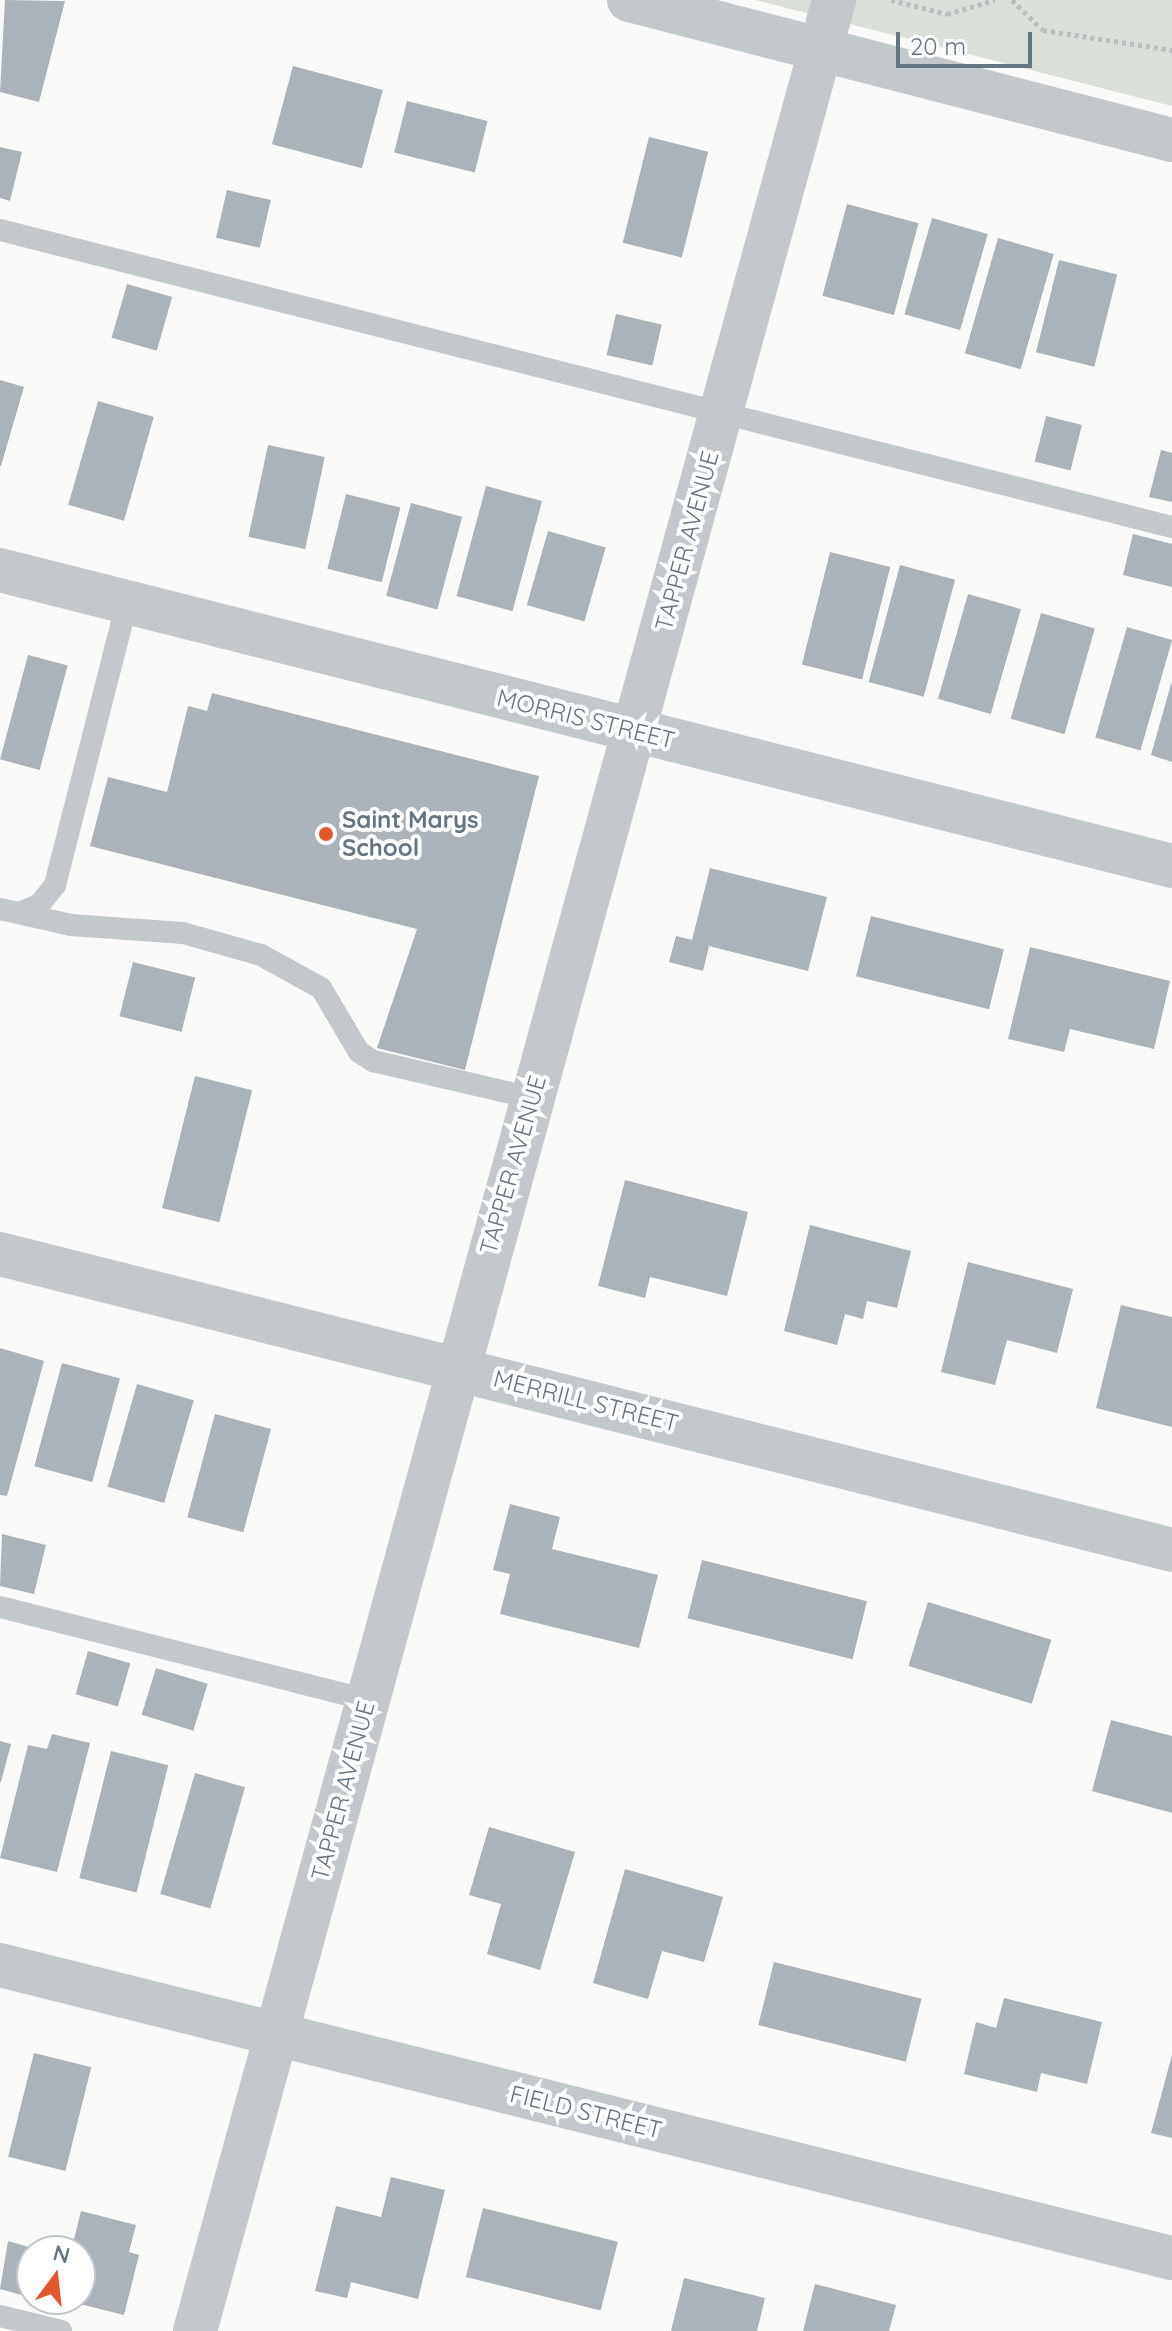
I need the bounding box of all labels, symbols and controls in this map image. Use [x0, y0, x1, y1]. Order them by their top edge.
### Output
scale bar [900, 16, 1036, 66]
text: 20 m [910, 31, 966, 61]
street label: TAPPER AVENUE [649, 448, 725, 634]
street label: MORRIS STREET [494, 683, 678, 755]
place label: Saint Marys School [342, 806, 478, 862]
marker: Saint Marys School [317, 825, 335, 843]
street label: TAPPER AVENUE [474, 1072, 552, 1258]
street label: MERRILL STREET [491, 1364, 681, 1438]
street label: TAPPER AVENUE [305, 1698, 381, 1884]
street label: FIELD STREET [507, 2079, 665, 2145]
north arrow [16, 2235, 96, 2315]
text: N [50, 2238, 73, 2269]

